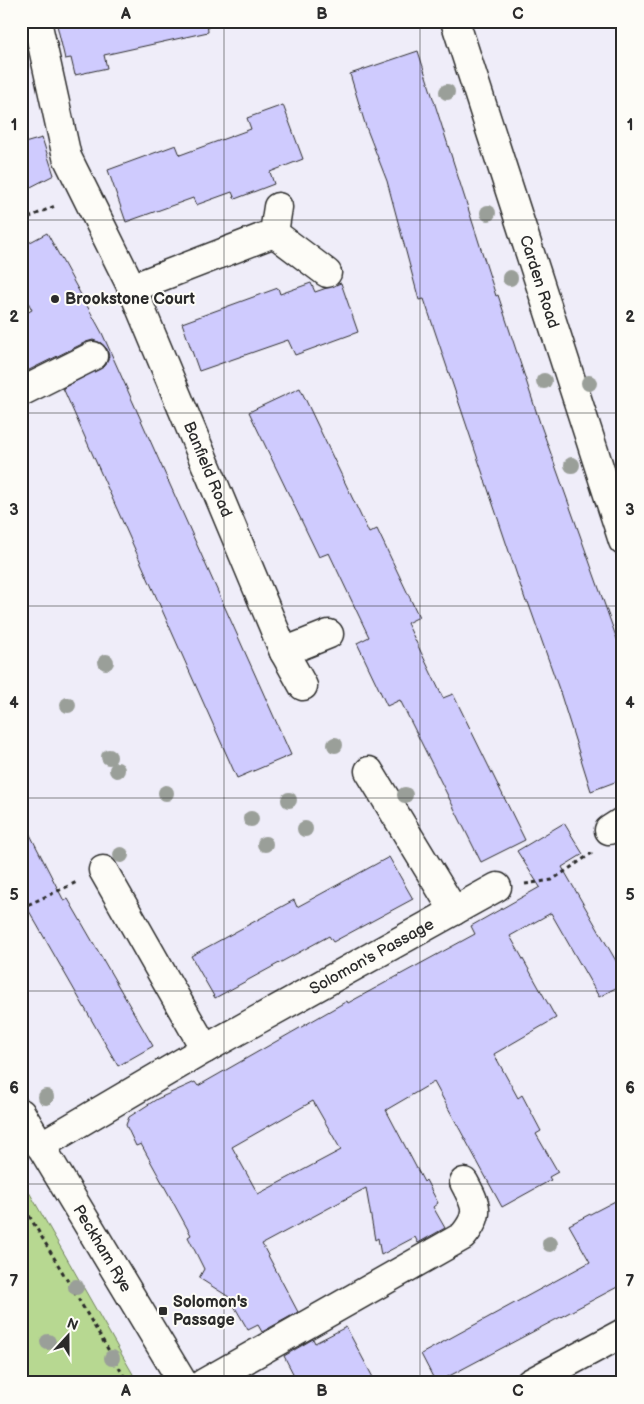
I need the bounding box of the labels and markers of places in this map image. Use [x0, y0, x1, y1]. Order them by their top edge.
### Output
place label: Brookstone Court [65, 290, 196, 309]
marker: Brookstone Court [49, 293, 61, 305]
place label: Solomon's Passage [173, 1293, 248, 1330]
marker: Solomon's Passage [157, 1305, 169, 1317]

